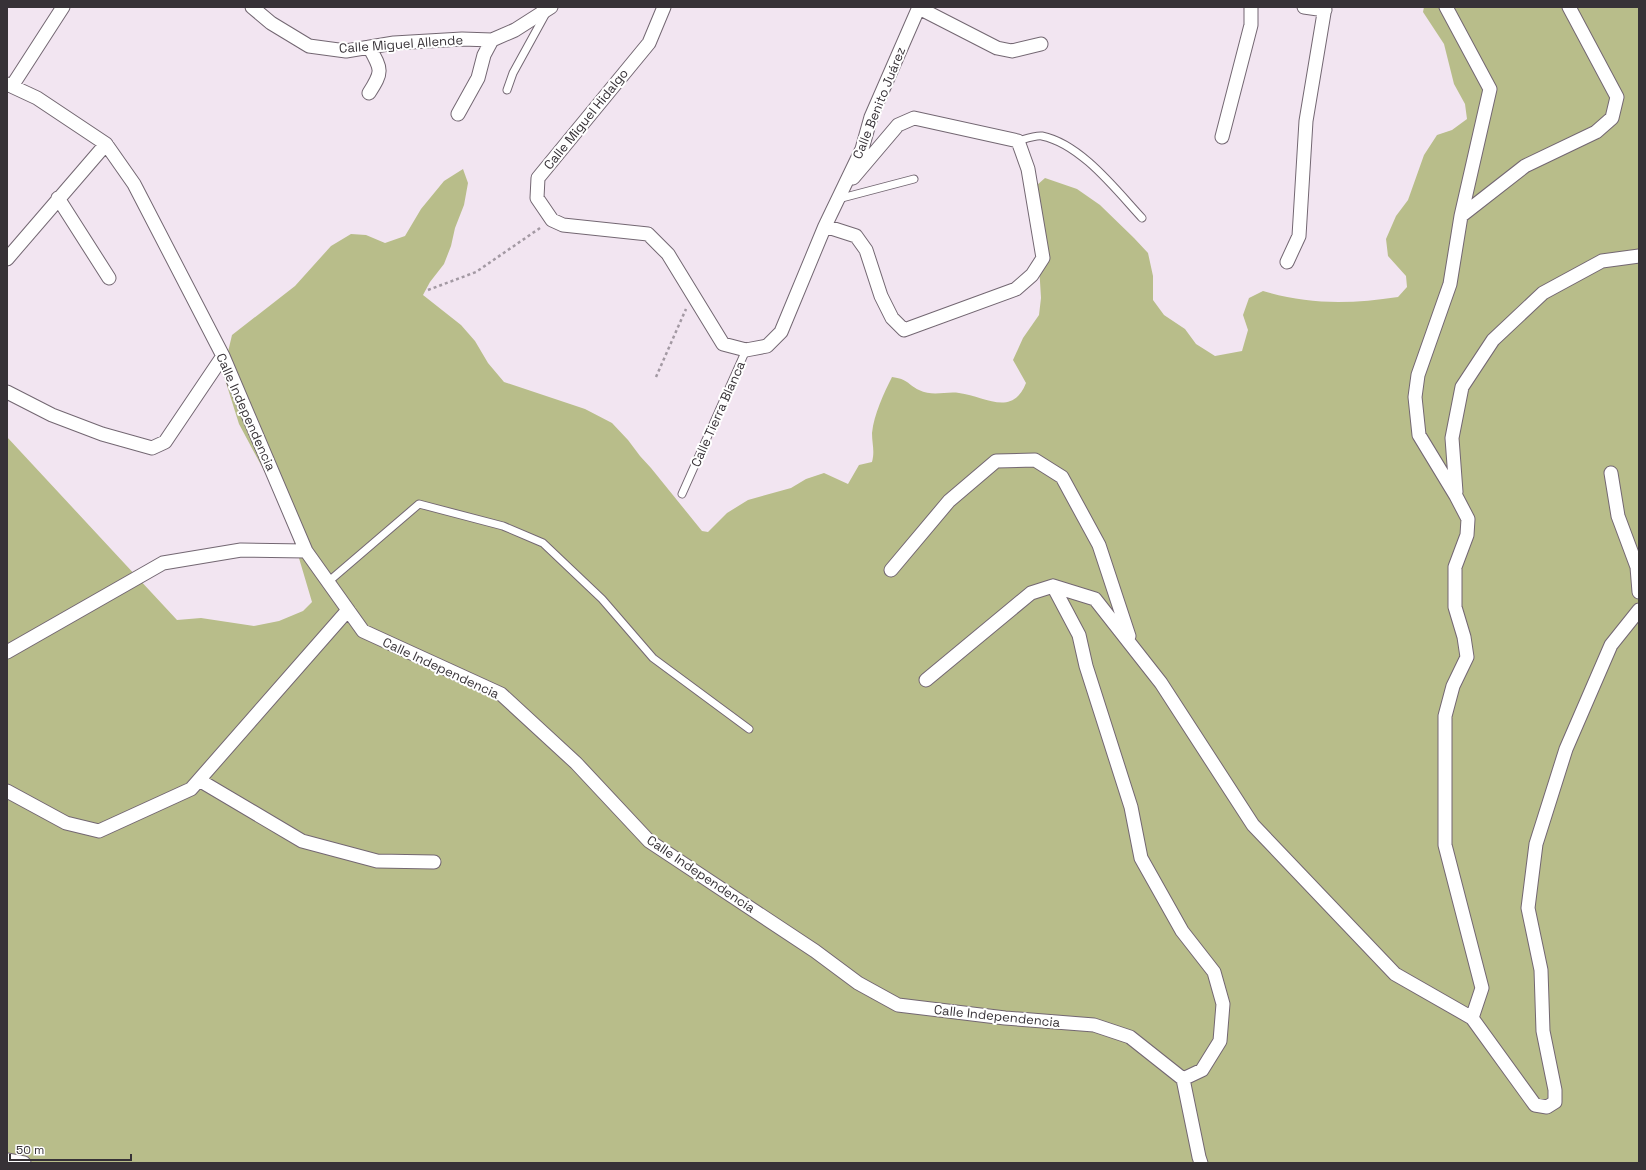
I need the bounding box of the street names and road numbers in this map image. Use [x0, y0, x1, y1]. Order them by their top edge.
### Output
street label: Calle Miguel Allende [338, 31, 464, 57]
street label: Calle Benito Juárez [849, 44, 909, 162]
street label: Calle Miguel Hidalgo [540, 65, 632, 173]
street label: Calle Independencia [212, 351, 280, 474]
street label: Calle Tierra Blanca [687, 358, 749, 470]
street label: Calle Independencia [380, 633, 503, 703]
street label: Calle Independencia [644, 831, 759, 917]
street label: Calle Independencia [933, 1001, 1062, 1031]

